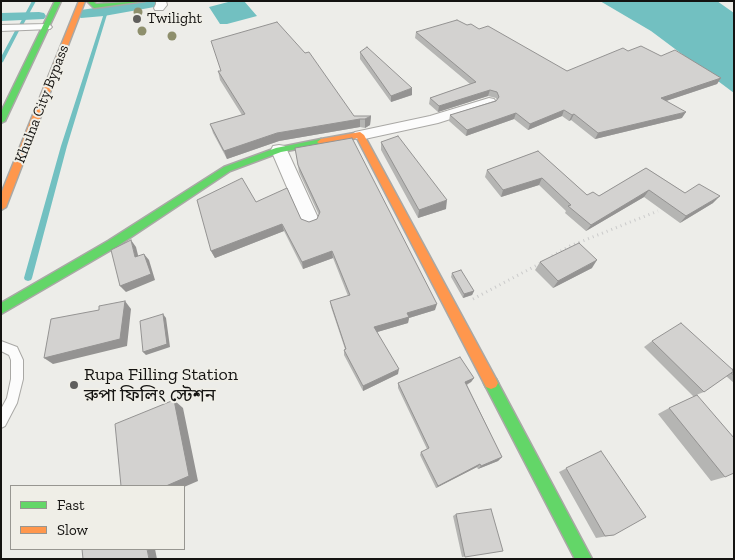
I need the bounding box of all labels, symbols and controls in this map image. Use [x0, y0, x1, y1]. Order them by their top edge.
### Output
place label: Twilight [147, 10, 202, 28]
marker: Twilight [131, 13, 143, 25]
street label: Khulna City Bypass [11, 42, 73, 166]
place label: Rupa Filling Station রুপা ফিলিং স্টেশন [84, 364, 238, 406]
marker: Rupa Filling Station রুপা ফিলিং স্টেশন [68, 379, 80, 391]
legend [10, 485, 185, 550]
text: Fast [57, 496, 85, 514]
text: Slow [57, 521, 88, 539]

